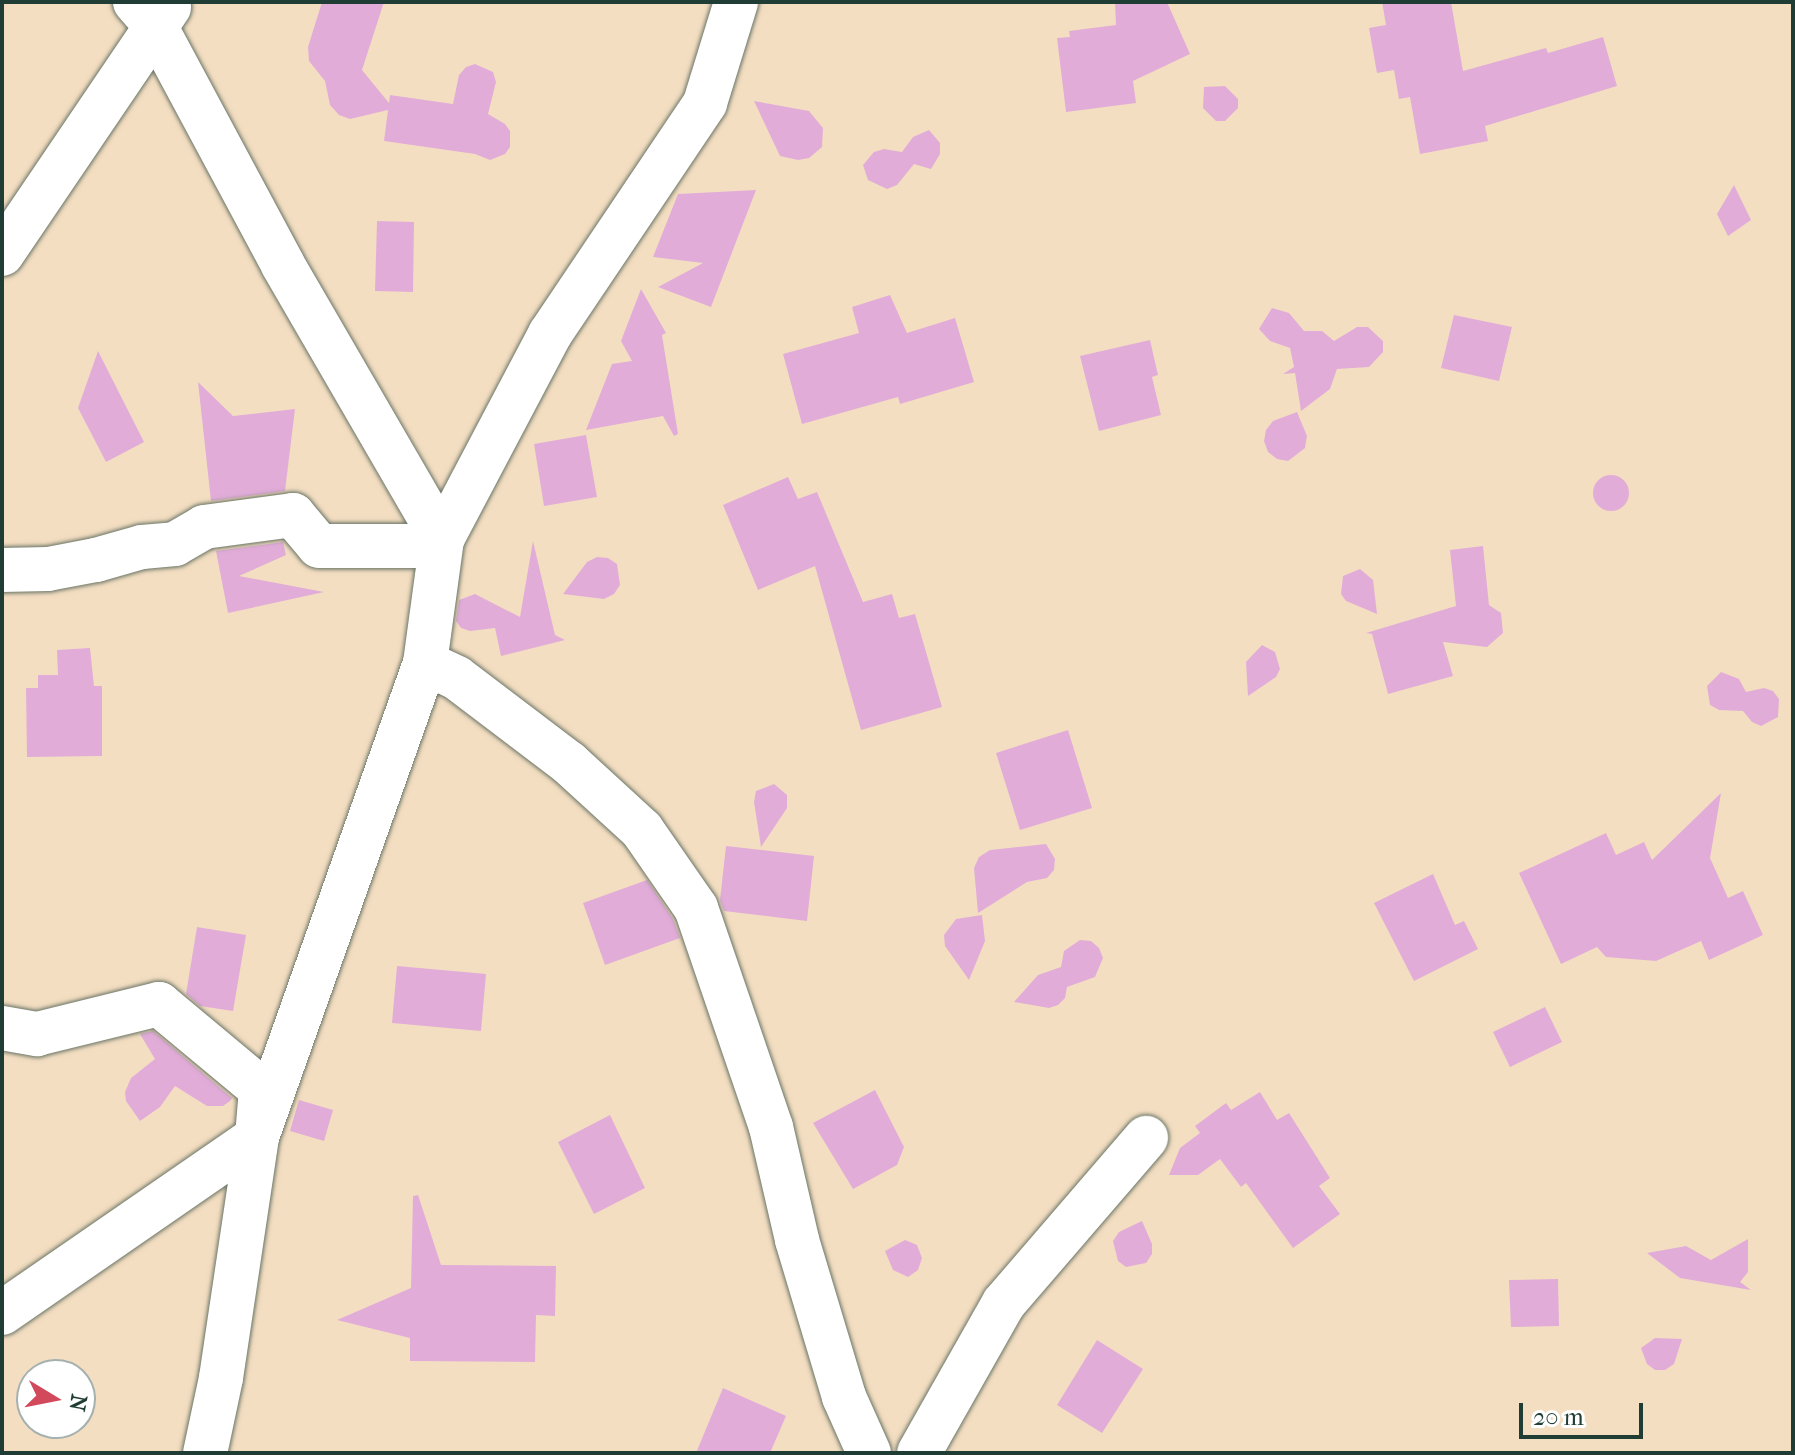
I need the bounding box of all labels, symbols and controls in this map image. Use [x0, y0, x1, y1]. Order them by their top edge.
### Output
north arrow [16, 1359, 96, 1439]
scale bar [1523, 1387, 1647, 1437]
text: N [63, 1392, 92, 1413]
text: 20 m [1533, 1403, 1584, 1431]

